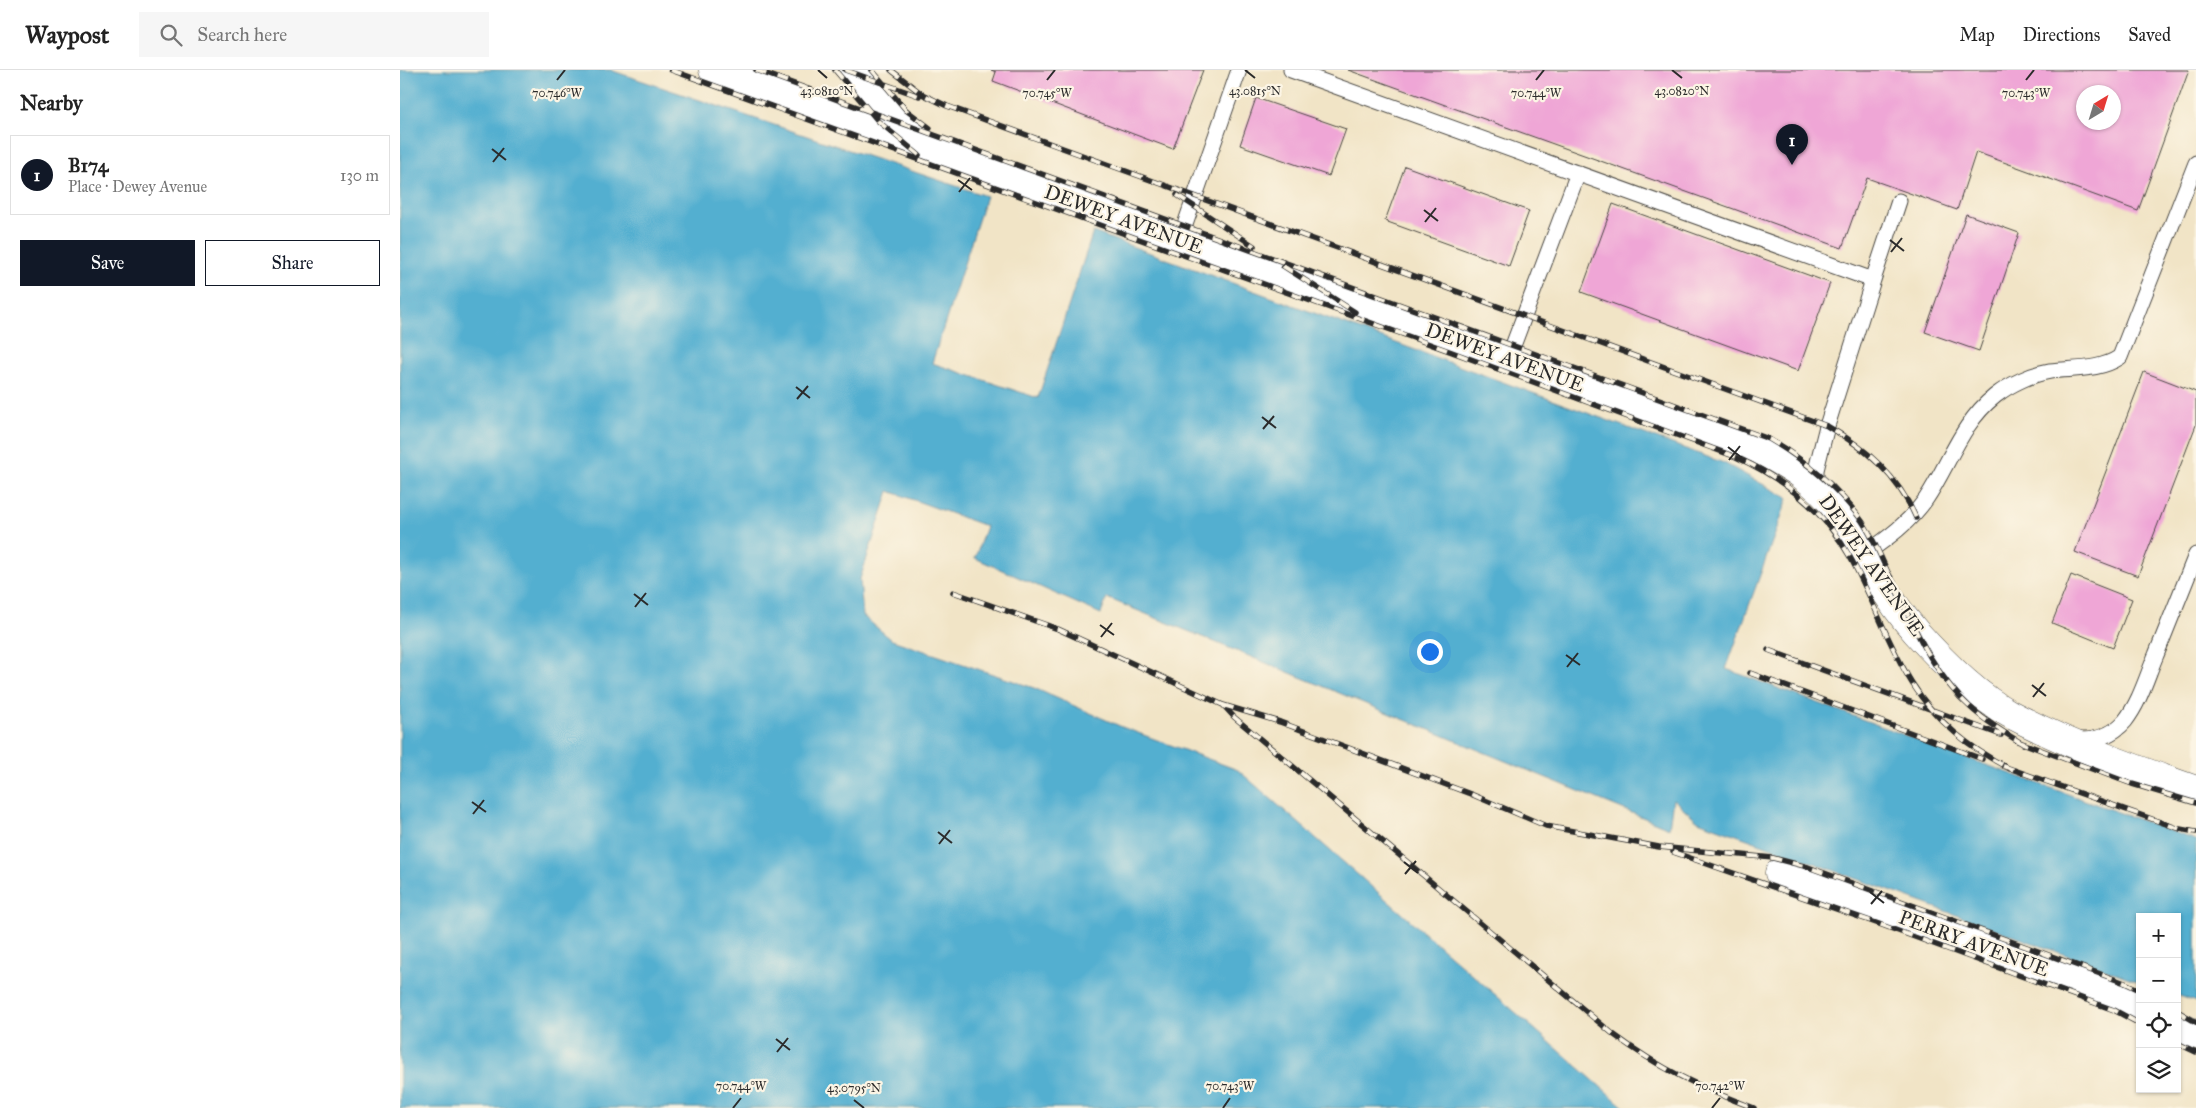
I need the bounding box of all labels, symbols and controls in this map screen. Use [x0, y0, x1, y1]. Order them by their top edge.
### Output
search box [139, 12, 489, 57]
text: Waypost [25, 20, 109, 50]
icon: search [157, 21, 185, 49]
text: Search here [197, 23, 287, 46]
text: Map [1959, 24, 1995, 46]
text: Directions [2023, 24, 2100, 46]
text: Saved [2128, 24, 2171, 46]
text: 43.0810°N [800, 84, 854, 98]
text: 43.0815°N [1229, 84, 1281, 98]
text: 43.0820°N [1655, 84, 1709, 98]
north arrow [2076, 85, 2121, 130]
text: 70.746°W [532, 86, 583, 100]
text: 70.745°W [1022, 86, 1072, 100]
text: 70.744°W [1511, 86, 1562, 100]
text: 70.743°W [2002, 86, 2051, 100]
text: Nearby [20, 90, 83, 116]
pin: 1 [1776, 124, 1808, 165]
text: B174 [68, 154, 108, 177]
text: 1 [34, 166, 40, 185]
text: 130 m [340, 166, 379, 185]
text: Place · Dewey Avenue [68, 177, 207, 196]
street label: DEWEY AVENUE [1041, 179, 1207, 259]
button: Save [20, 240, 195, 286]
button: Share [205, 240, 380, 286]
street label: DEWEY AVENUE [1422, 317, 1588, 397]
street label: DEWEY AVENUE [1814, 490, 1930, 640]
your location [1417, 639, 1443, 665]
street label: PERRY AVENUE [1896, 905, 2052, 981]
map controls [2136, 913, 2181, 1093]
button: + [2136, 913, 2181, 958]
button: − [2136, 958, 2181, 1003]
button: locate [2136, 1003, 2181, 1048]
button: layers [2136, 1048, 2181, 1093]
text: 70.744°W [716, 1079, 767, 1093]
text: 70.743°W [1206, 1079, 1255, 1093]
text: 70.742°W [1695, 1079, 1745, 1093]
text: 43.0795°N [827, 1081, 881, 1095]

